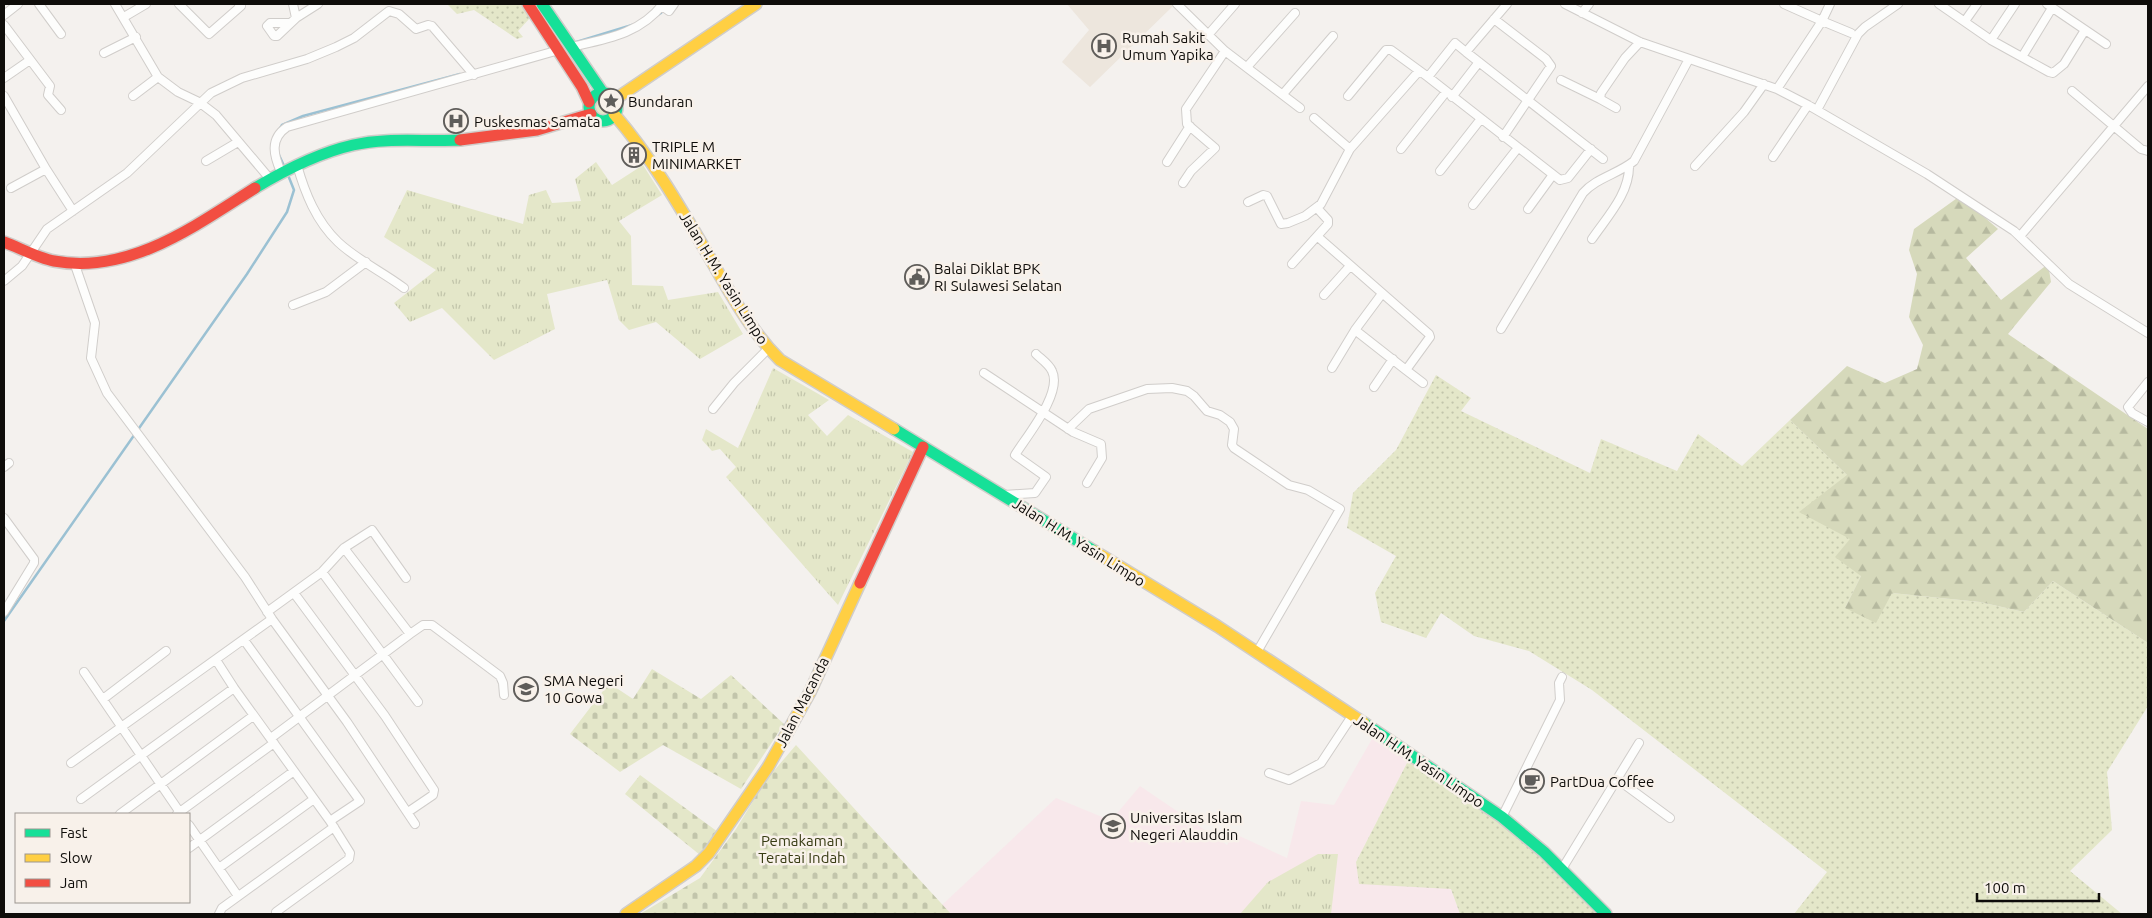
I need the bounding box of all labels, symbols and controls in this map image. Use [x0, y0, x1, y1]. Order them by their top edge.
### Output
place label: Rumah Sakit Umum Yapika [1122, 29, 1214, 63]
hospital icon: Rumah Sakit Umum Yapika [1091, 33, 1117, 59]
place icon: Bundaran [598, 88, 624, 114]
place label: Bundaran [628, 93, 693, 110]
hospital icon: Puskesmas Samata [443, 108, 469, 134]
place label: Puskesmas Samata [474, 113, 601, 130]
place label: TRIPLE M MINIMARKET [652, 138, 742, 172]
building icon: TRIPLE M MINIMARKET [621, 142, 647, 168]
street label: Jalan H.M. Yasin Limpo [676, 209, 772, 347]
place label: Balai Diklat BPK RI Sulawesi Selatan [934, 260, 1062, 294]
public building icon: Balai Diklat BPK RI Sulawesi Selatan [904, 264, 930, 290]
street label: Jalan H.M. Yasin Limpo [1010, 494, 1148, 590]
street label: Jalan Macanda [772, 654, 832, 750]
place label: SMA Negeri 10 Gowa [544, 672, 623, 706]
school or university icon: SMA Negeri 10 Gowa [513, 676, 539, 702]
street label: Jalan H.M. Yasin Limpo [1351, 711, 1487, 811]
cafe icon: PartDua Coffee [1519, 768, 1545, 794]
place label: PartDua Coffee [1550, 773, 1654, 790]
place label: Universitas Islam Negeri Alauddin [1130, 809, 1242, 843]
legend [15, 813, 190, 903]
school or university icon: Universitas Islam Negeri Alauddin [1100, 813, 1126, 839]
text: Fast [60, 824, 88, 841]
park label: Pemakaman Teratai Indah [758, 832, 846, 866]
text: Slow [60, 849, 93, 866]
scale bar [1977, 870, 2100, 902]
text: Jam [60, 874, 88, 891]
text: 100 m [1984, 879, 2026, 896]

